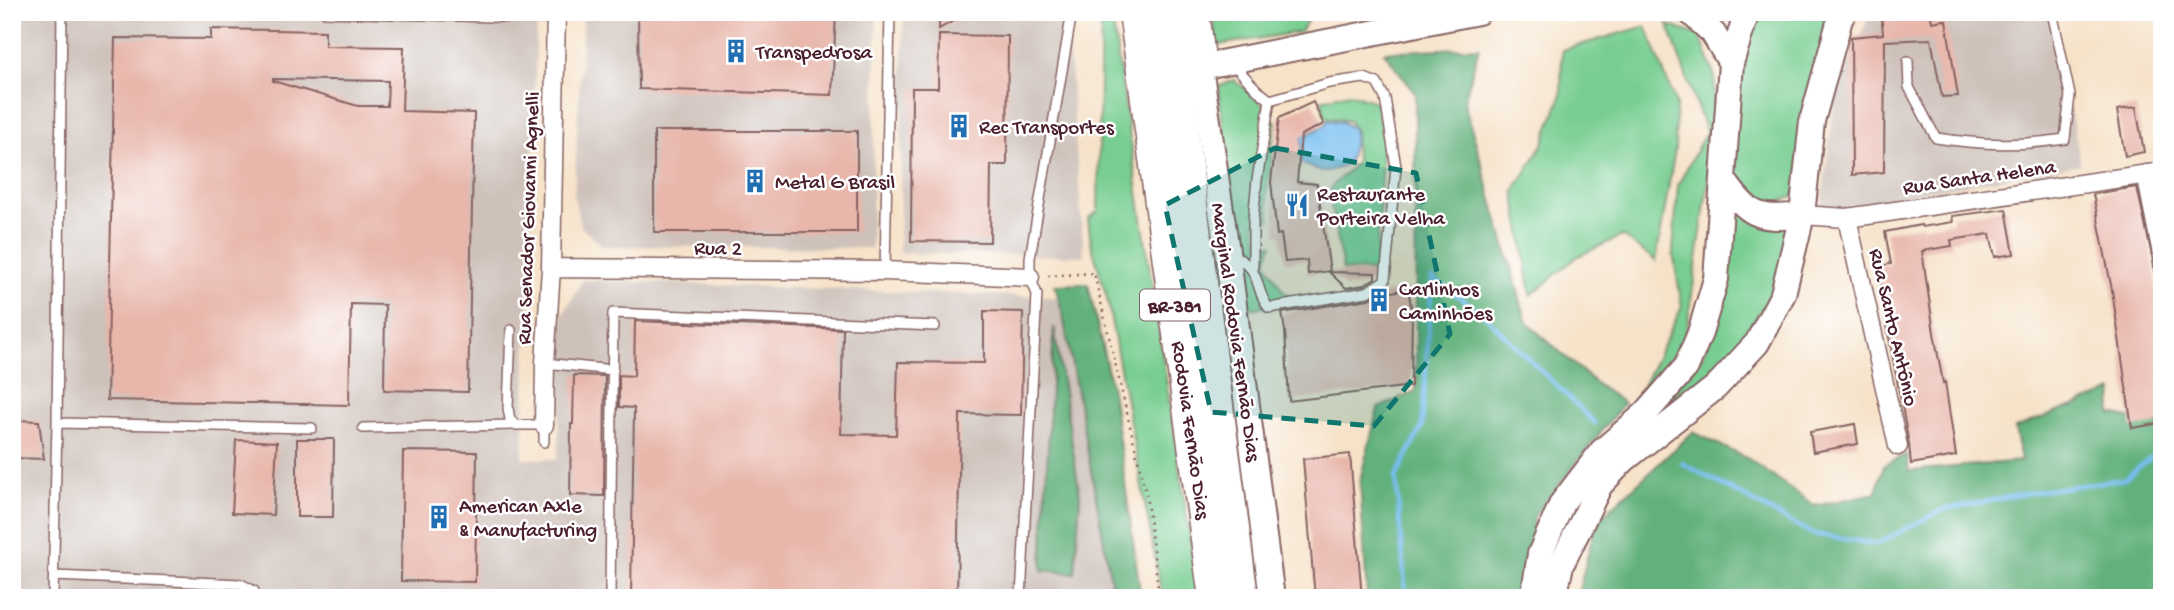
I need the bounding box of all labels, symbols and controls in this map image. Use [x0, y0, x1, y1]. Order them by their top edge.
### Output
building icon: Transpedrosa [722, 37, 750, 65]
place label: Transpedrosa [755, 42, 873, 67]
street label: Rua Senador Giovanni Agnelli [514, 91, 547, 345]
building icon: Rec Transportes [945, 112, 973, 140]
place label: Rec Transportes [979, 117, 1115, 142]
street label: Rua Santa Helena [1901, 156, 2059, 203]
building icon: Metal G Brasil [741, 167, 769, 195]
place label: Metal G Brasil [775, 172, 895, 197]
place label: Restaurante Porteira Velha [1316, 184, 1446, 233]
restaurant icon: Restaurante Porteira Velha [1283, 191, 1311, 219]
street label: Marginal Rodovia Fernão Dias [1203, 201, 1264, 465]
street label: Rua 2 [694, 238, 742, 263]
street label: Rua Santo Antônio [1861, 247, 1922, 409]
place label: Carlinhos Caminhões [1399, 279, 1493, 328]
building icon: Carlinhos Caminhões [1365, 286, 1393, 314]
road number: BR-381 [1140, 290, 1210, 320]
street label: Rodovia Fernão Dias [1164, 340, 1214, 522]
place label: American Axle & Manufacturing [459, 496, 597, 545]
building icon: American Axle & Manufacturing [425, 503, 453, 531]

